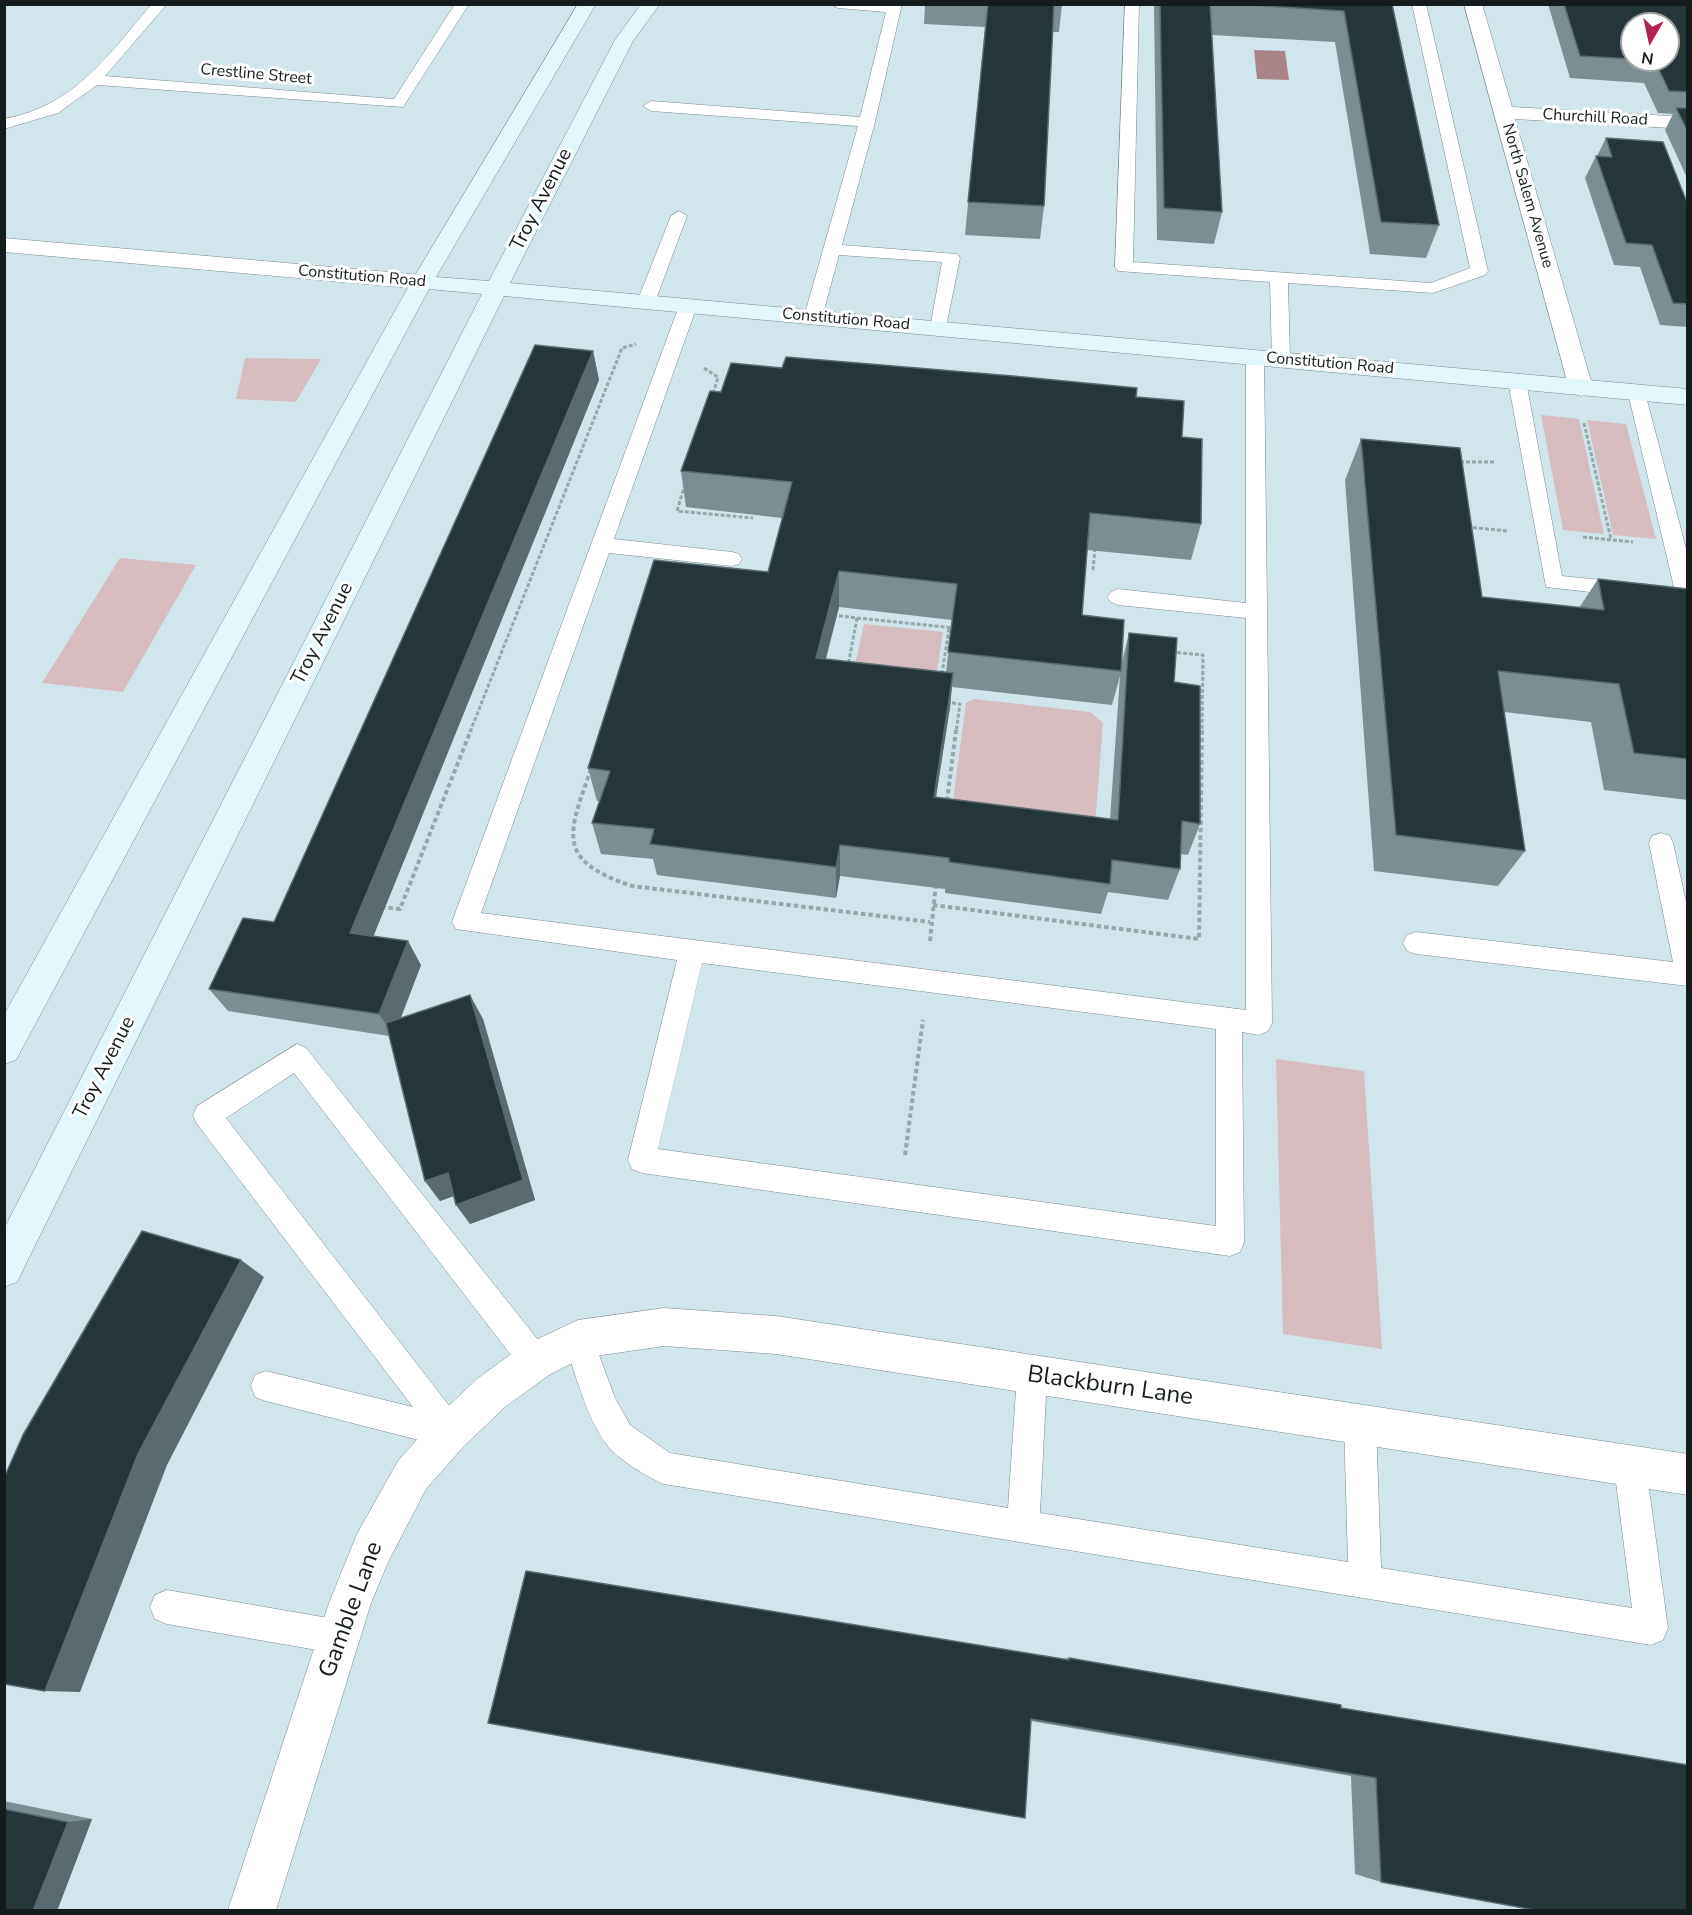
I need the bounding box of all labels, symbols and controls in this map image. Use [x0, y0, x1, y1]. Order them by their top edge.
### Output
north arrow [1620, 12, 1680, 72]
text: N [1640, 46, 1655, 70]
street label: Crestline Street [199, 61, 313, 89]
street label: Churchill Road [1542, 106, 1648, 130]
street label: North Salem Avenue [1497, 122, 1557, 270]
street label: Troy Avenue [506, 145, 578, 255]
street label: Constitution Road [297, 262, 427, 292]
street label: Constitution Road [781, 305, 911, 335]
street label: Constitution Road [1265, 349, 1395, 379]
street label: Troy Avenue [287, 579, 359, 689]
street label: Troy Avenue [69, 1013, 141, 1123]
street label: Blackburn Lane [1025, 1361, 1195, 1413]
street label: Gamble Lane [314, 1538, 390, 1682]

